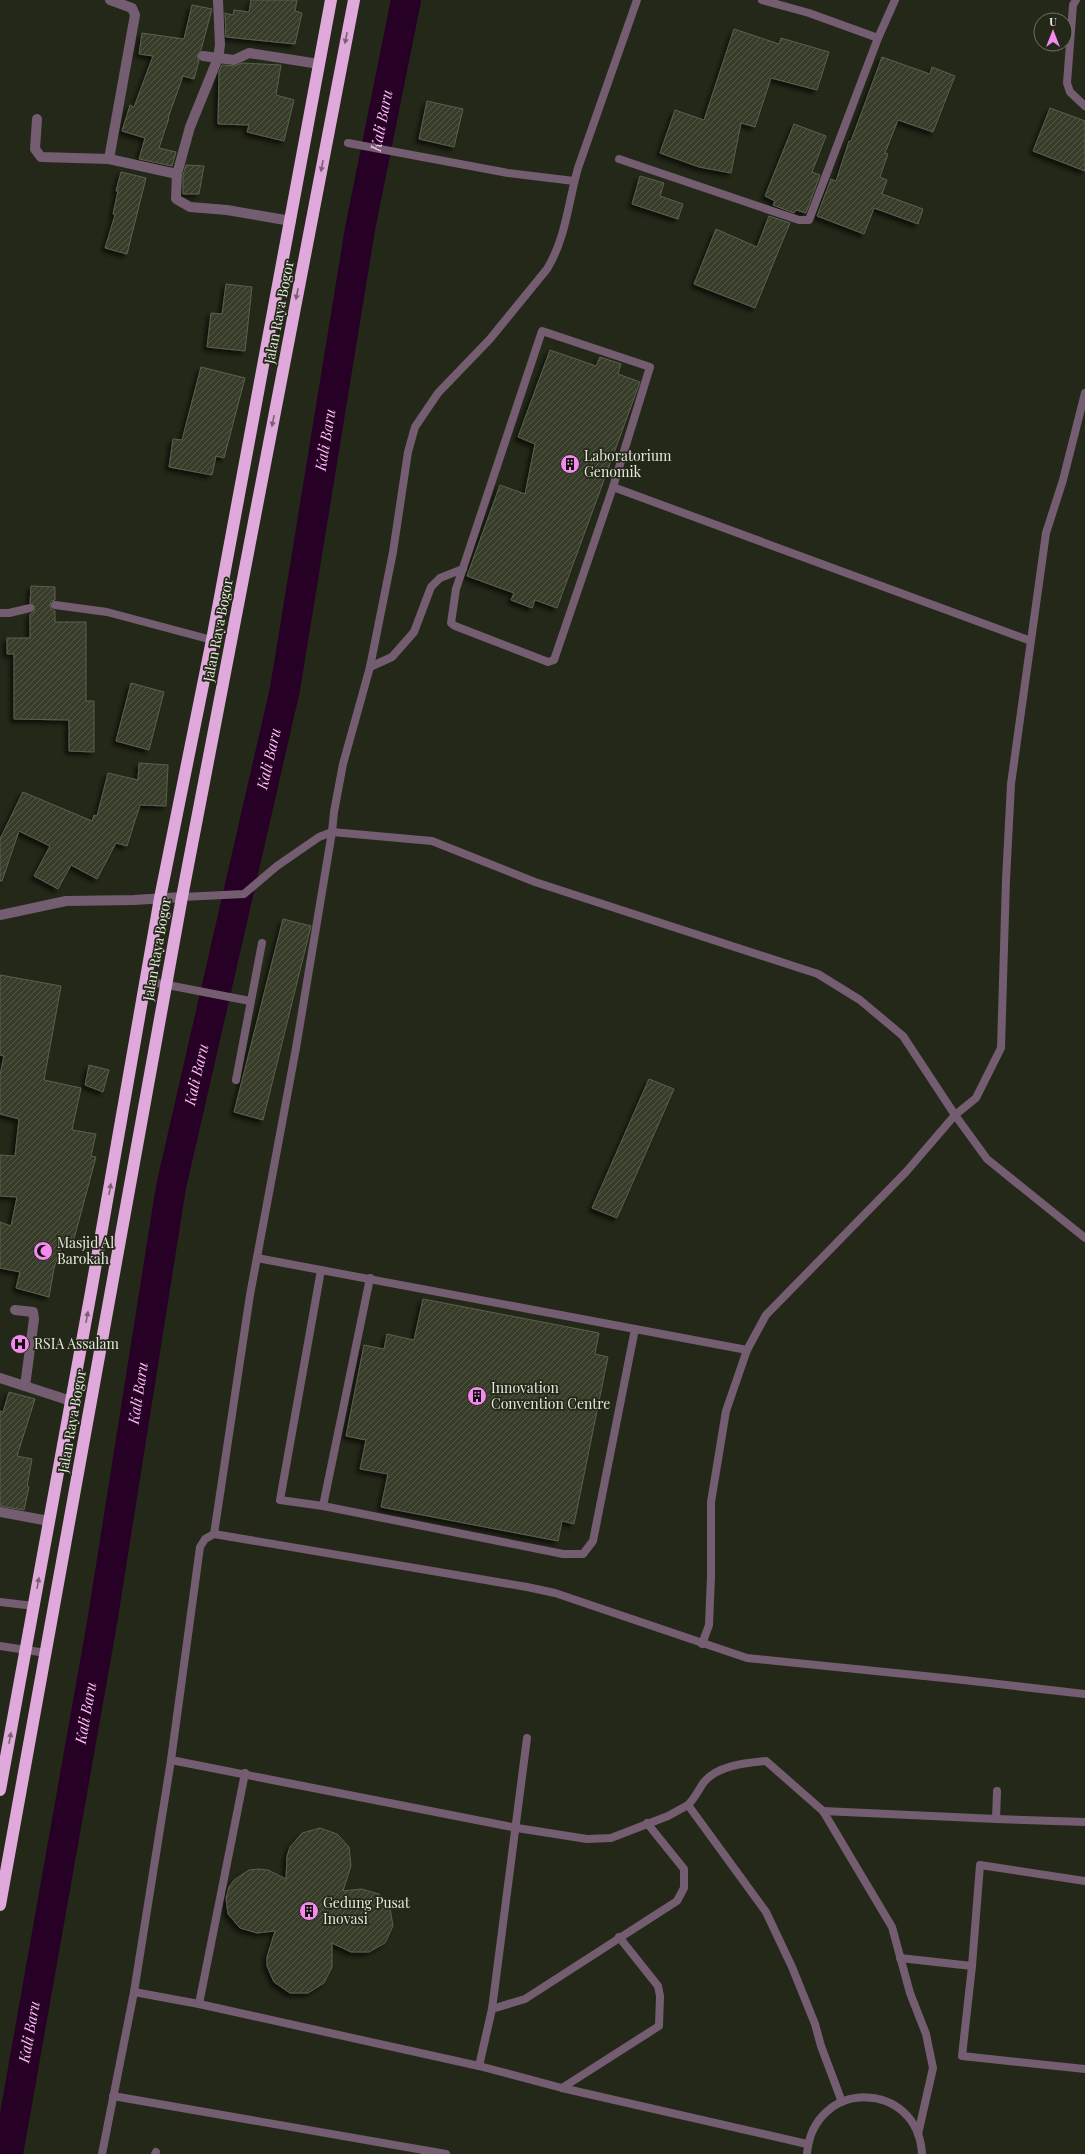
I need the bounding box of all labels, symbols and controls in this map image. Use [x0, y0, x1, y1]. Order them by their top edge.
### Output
north arrow [1033, 12, 1073, 52]
text: U [1049, 14, 1057, 29]
one-way arrow [343, 32, 349, 44]
water label: Kali Baru [365, 88, 397, 154]
one-way arrow [319, 160, 325, 172]
street label: Jalan Raya Bogor [259, 258, 298, 366]
one-way arrow [294, 288, 300, 300]
water label: Kali Baru [310, 407, 340, 473]
one-way arrow [270, 415, 276, 427]
place label: Laboratorium Genomik [584, 446, 672, 481]
building icon: Laboratorium Genomik [559, 453, 581, 475]
street label: Jalan Raya Bogor [198, 576, 237, 684]
water label: Kali Baru [251, 726, 285, 792]
street label: Jalan Raya Bogor [138, 895, 175, 1003]
water label: Kali Baru [179, 1042, 212, 1108]
one-way arrow [107, 1183, 113, 1195]
place label: Masjid Al Barokah [57, 1233, 114, 1268]
mosque icon: Masjid Al Barokah [32, 1240, 54, 1262]
one-way arrow [84, 1311, 90, 1323]
hospital icon: RSIA Assalam [9, 1333, 31, 1355]
place label: RSIA Assalam [34, 1334, 119, 1353]
water label: Kali Baru [122, 1361, 152, 1426]
street label: Jalan Raya Bogor [53, 1367, 90, 1475]
place label: Innovation Convention Centre [491, 1378, 610, 1413]
building icon: Innovation Convention Centre [466, 1385, 488, 1407]
one-way arrow [35, 1577, 41, 1589]
water label: Kali Baru [70, 1680, 100, 1746]
one-way arrow [7, 1732, 13, 1744]
place label: Gedung Pusat Inovasi [323, 1893, 411, 1928]
building icon: Gedung Pusat Inovasi [298, 1900, 320, 1922]
water label: Kali Baru [13, 1999, 44, 2065]

